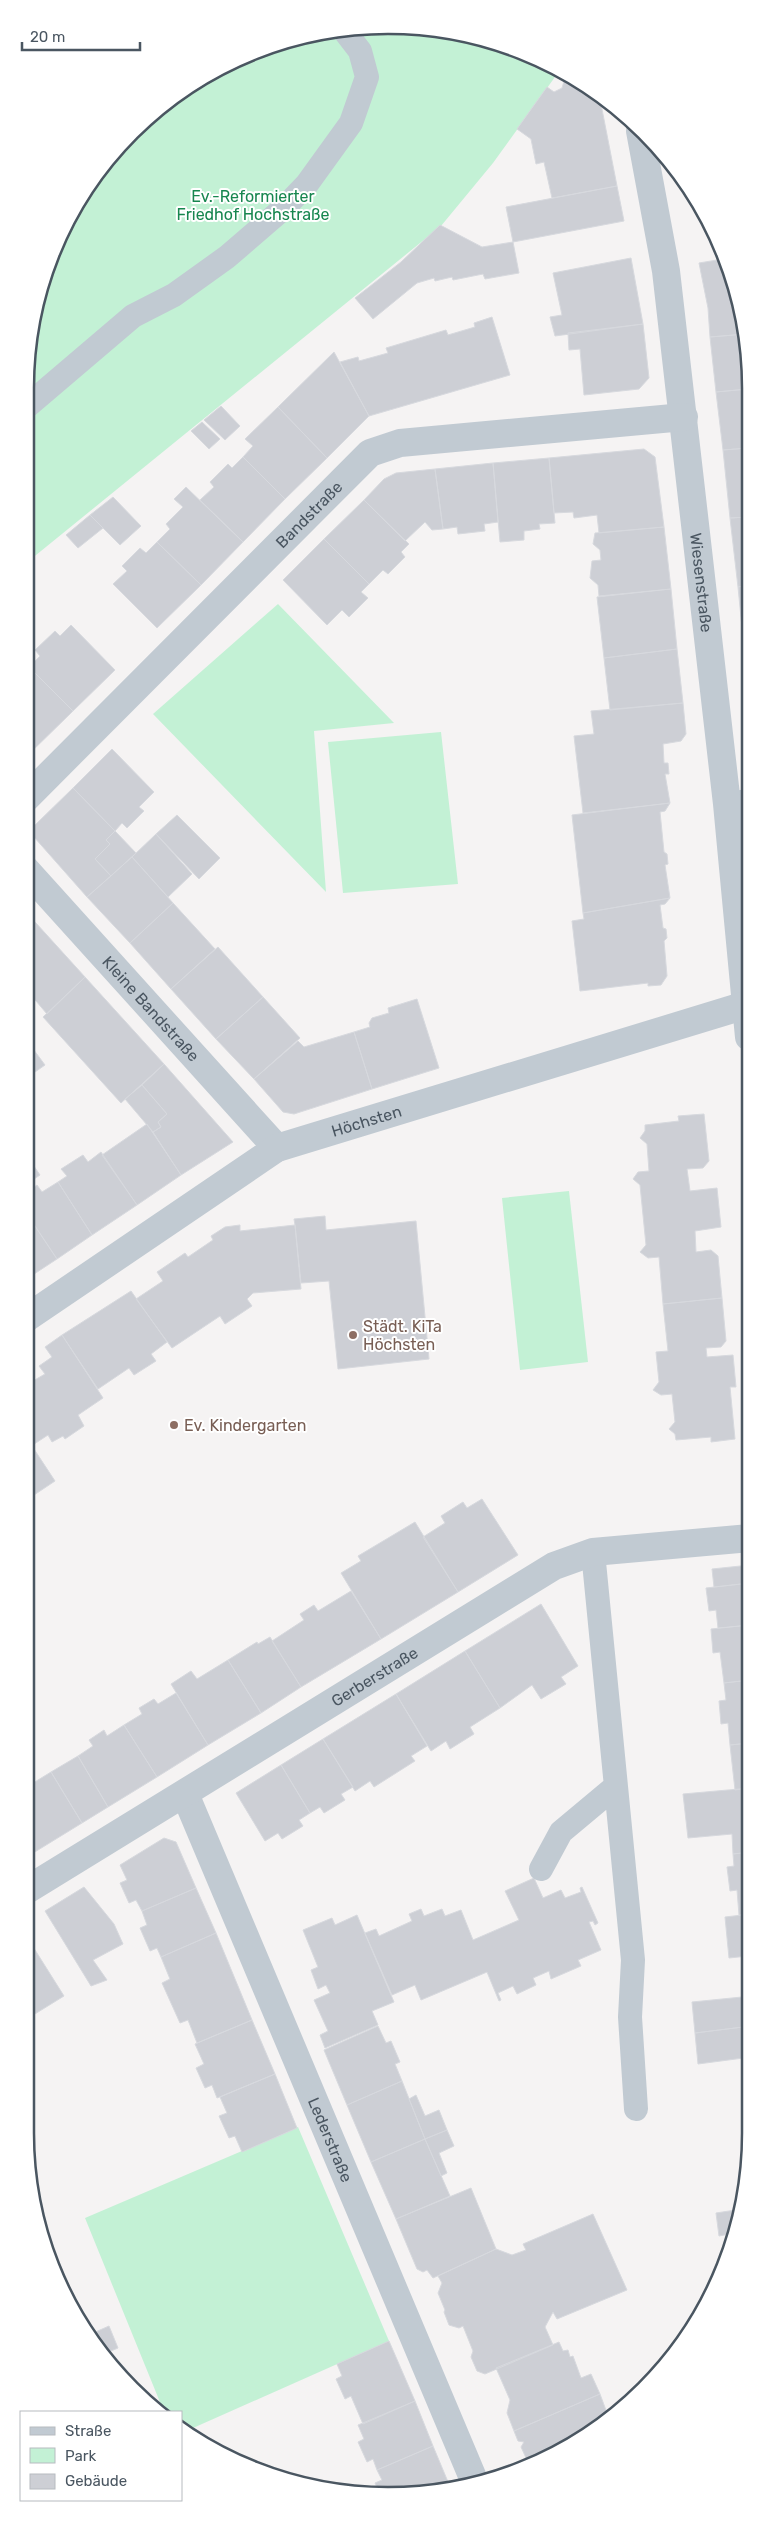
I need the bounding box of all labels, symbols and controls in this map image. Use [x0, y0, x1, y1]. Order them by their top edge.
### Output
scale bar [22, 20, 140, 52]
text: 20 m [30, 28, 65, 46]
park label: Ev.-Reformierter Friedhof Hochstraße [177, 187, 329, 224]
street label: Bandstraße [272, 477, 346, 552]
street label: Wiesenstraße [686, 532, 716, 633]
street label: Kleine Bandstraße [98, 952, 203, 1065]
street label: Höchsten [329, 1102, 404, 1141]
place label: Städt. KiTa Höchsten [363, 1317, 442, 1354]
marker: Städt. KiTa Höchsten [347, 1329, 359, 1341]
place label: Ev. Kindergarten [184, 1416, 306, 1435]
marker: Ev. Kindergarten [168, 1419, 180, 1431]
street label: Gerberstraße [328, 1643, 421, 1711]
street label: Lederstraße [304, 2095, 356, 2185]
legend [20, 2411, 182, 2501]
text: Straße [65, 2422, 111, 2440]
text: Park [65, 2447, 96, 2465]
text: Gebäude [65, 2472, 127, 2490]

